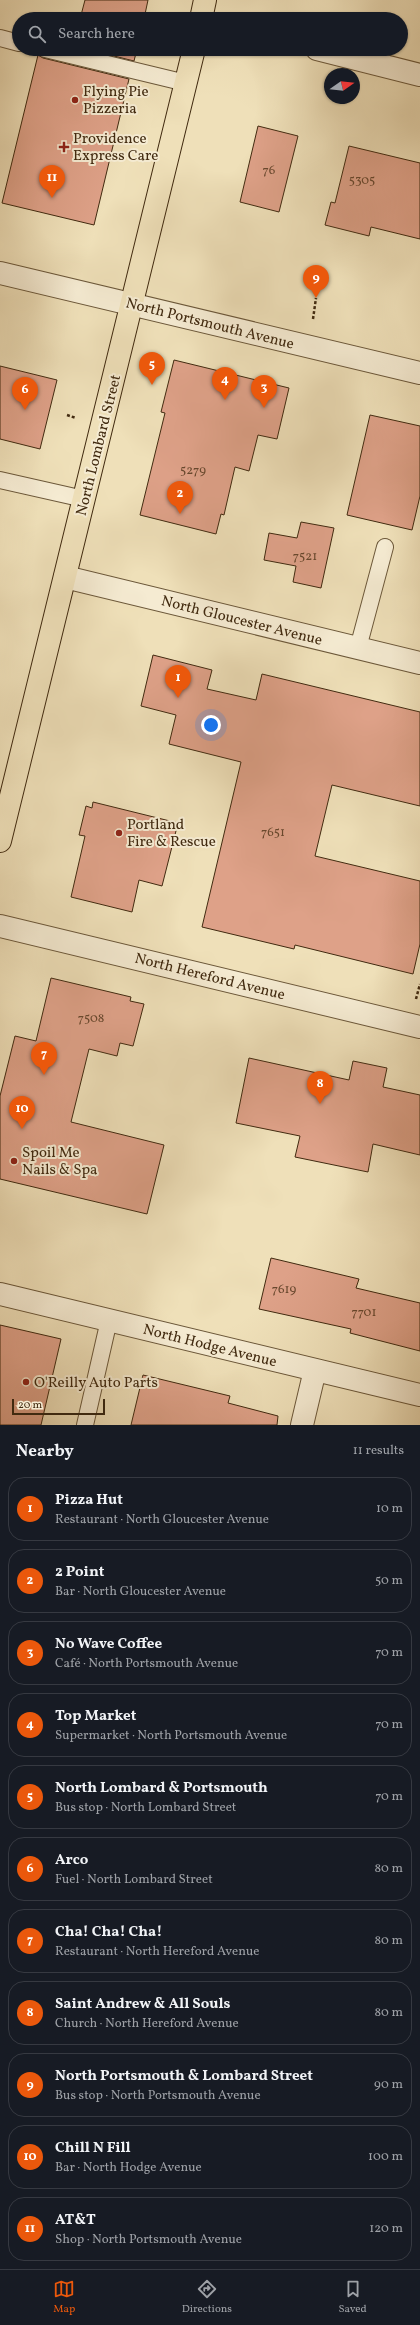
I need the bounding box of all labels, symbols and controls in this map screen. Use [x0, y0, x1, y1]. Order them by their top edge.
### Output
search box [12, 12, 408, 56]
icon: search [26, 23, 48, 45]
text: Search here [58, 24, 135, 45]
north arrow [324, 68, 360, 104]
place label: Flying Pie Pizzeria [83, 82, 149, 120]
marker: Flying Pie Pizzeria [70, 95, 80, 105]
place label: Providence Express Care [73, 129, 158, 167]
marker: Providence Express Care [58, 141, 70, 153]
house number: 76 [263, 162, 276, 180]
pin: 11 [39, 165, 65, 198]
house number: 5305 [349, 172, 375, 190]
pin: 9 [303, 265, 329, 298]
street label: North Portsmouth Avenue [123, 293, 296, 356]
pin: 5 [139, 352, 165, 385]
pin: 4 [212, 367, 238, 400]
street label: North Lombard Street [72, 372, 127, 518]
pin: 3 [251, 375, 277, 408]
pin: 6 [12, 377, 38, 410]
house number: 5279 [180, 462, 206, 480]
pin: 2 [167, 481, 193, 514]
house number: 7521 [293, 548, 317, 566]
street label: North Gloucester Avenue [159, 591, 324, 652]
pin: 1 [165, 665, 191, 698]
your location [201, 715, 221, 735]
place label: Portland Fire & Rescue [127, 815, 216, 853]
house number: 7651 [261, 824, 285, 842]
marker: Portland Fire & Rescue [114, 828, 124, 838]
street label: North Hereford Avenue [132, 949, 287, 1006]
house number: 7508 [78, 1010, 104, 1028]
pin: 7 [31, 1042, 57, 1075]
pin: 8 [307, 1071, 333, 1104]
pin: 10 [9, 1096, 35, 1129]
place label: Spoil Me Nails & Spa [22, 1143, 98, 1181]
marker: Spoil Me Nails & Spa [9, 1156, 19, 1166]
house number: 7619 [272, 1281, 297, 1299]
house number: 7701 [352, 1304, 376, 1322]
street label: North Hodge Avenue [141, 1320, 279, 1373]
place label: O'Reilly Auto Parts [34, 1373, 158, 1394]
marker: O'Reilly Auto Parts [21, 1377, 31, 1387]
scale bar [12, 1397, 105, 1416]
text: 20 m [18, 1398, 42, 1413]
text: Nearby [16, 1440, 74, 1463]
text: 11 results [353, 1442, 404, 1460]
text: Pizza Hut [55, 1490, 123, 1511]
text: 1 [27, 1500, 33, 1518]
text: 10 m [376, 1500, 403, 1518]
text: Restaurant · North Gloucester Avenue [55, 1511, 269, 1529]
text: 2 Point [55, 1562, 104, 1583]
text: 2 [27, 1572, 33, 1590]
text: 50 m [375, 1572, 403, 1590]
text: Bar · North Gloucester Avenue [55, 1583, 226, 1601]
text: No Wave Coffee [55, 1634, 162, 1655]
text: 3 [27, 1644, 33, 1662]
text: 70 m [375, 1644, 403, 1662]
text: Café · North Portsmouth Avenue [55, 1655, 238, 1673]
text: Top Market [55, 1706, 136, 1727]
text: 4 [26, 1716, 34, 1734]
text: 70 m [375, 1716, 403, 1734]
text: Supermarket · North Portsmouth Avenue [55, 1727, 287, 1745]
text: North Lombard & Portsmouth [55, 1778, 268, 1799]
text: 5 [27, 1788, 33, 1806]
text: 70 m [375, 1788, 403, 1806]
text: Bus stop · North Lombard Street [55, 1799, 236, 1817]
text: Arco [55, 1850, 88, 1871]
text: 6 [26, 1860, 34, 1878]
text: 80 m [374, 1860, 403, 1878]
text: Fuel · North Lombard Street [55, 1871, 213, 1889]
text: Cha! Cha! Cha! [55, 1922, 162, 1943]
text: 7 [27, 1932, 33, 1950]
text: 80 m [374, 1932, 403, 1950]
text: Restaurant · North Hereford Avenue [55, 1943, 259, 1961]
text: Saint Andrew & All Souls [55, 1994, 230, 2015]
text: 8 [26, 2004, 34, 2022]
text: 80 m [374, 2004, 403, 2022]
text: Church · North Hereford Avenue [55, 2015, 239, 2033]
text: North Portsmouth & Lombard Street [55, 2066, 313, 2087]
text: 9 [26, 2076, 34, 2094]
text: 90 m [374, 2076, 403, 2094]
text: Bus stop · North Portsmouth Avenue [55, 2087, 261, 2105]
text: Chill N Fill [55, 2138, 131, 2159]
text: 10 [23, 2148, 37, 2166]
text: 100 m [368, 2148, 403, 2166]
text: Bar · North Hodge Avenue [55, 2159, 202, 2177]
text: AT&T [55, 2210, 96, 2231]
text: 11 [25, 2220, 35, 2238]
text: 120 m [369, 2220, 403, 2238]
text: Shop · North Portsmouth Avenue [55, 2231, 242, 2249]
tab: Map [53, 2278, 75, 2317]
tab: Directions [182, 2278, 232, 2317]
tab: Saved [338, 2278, 367, 2317]

